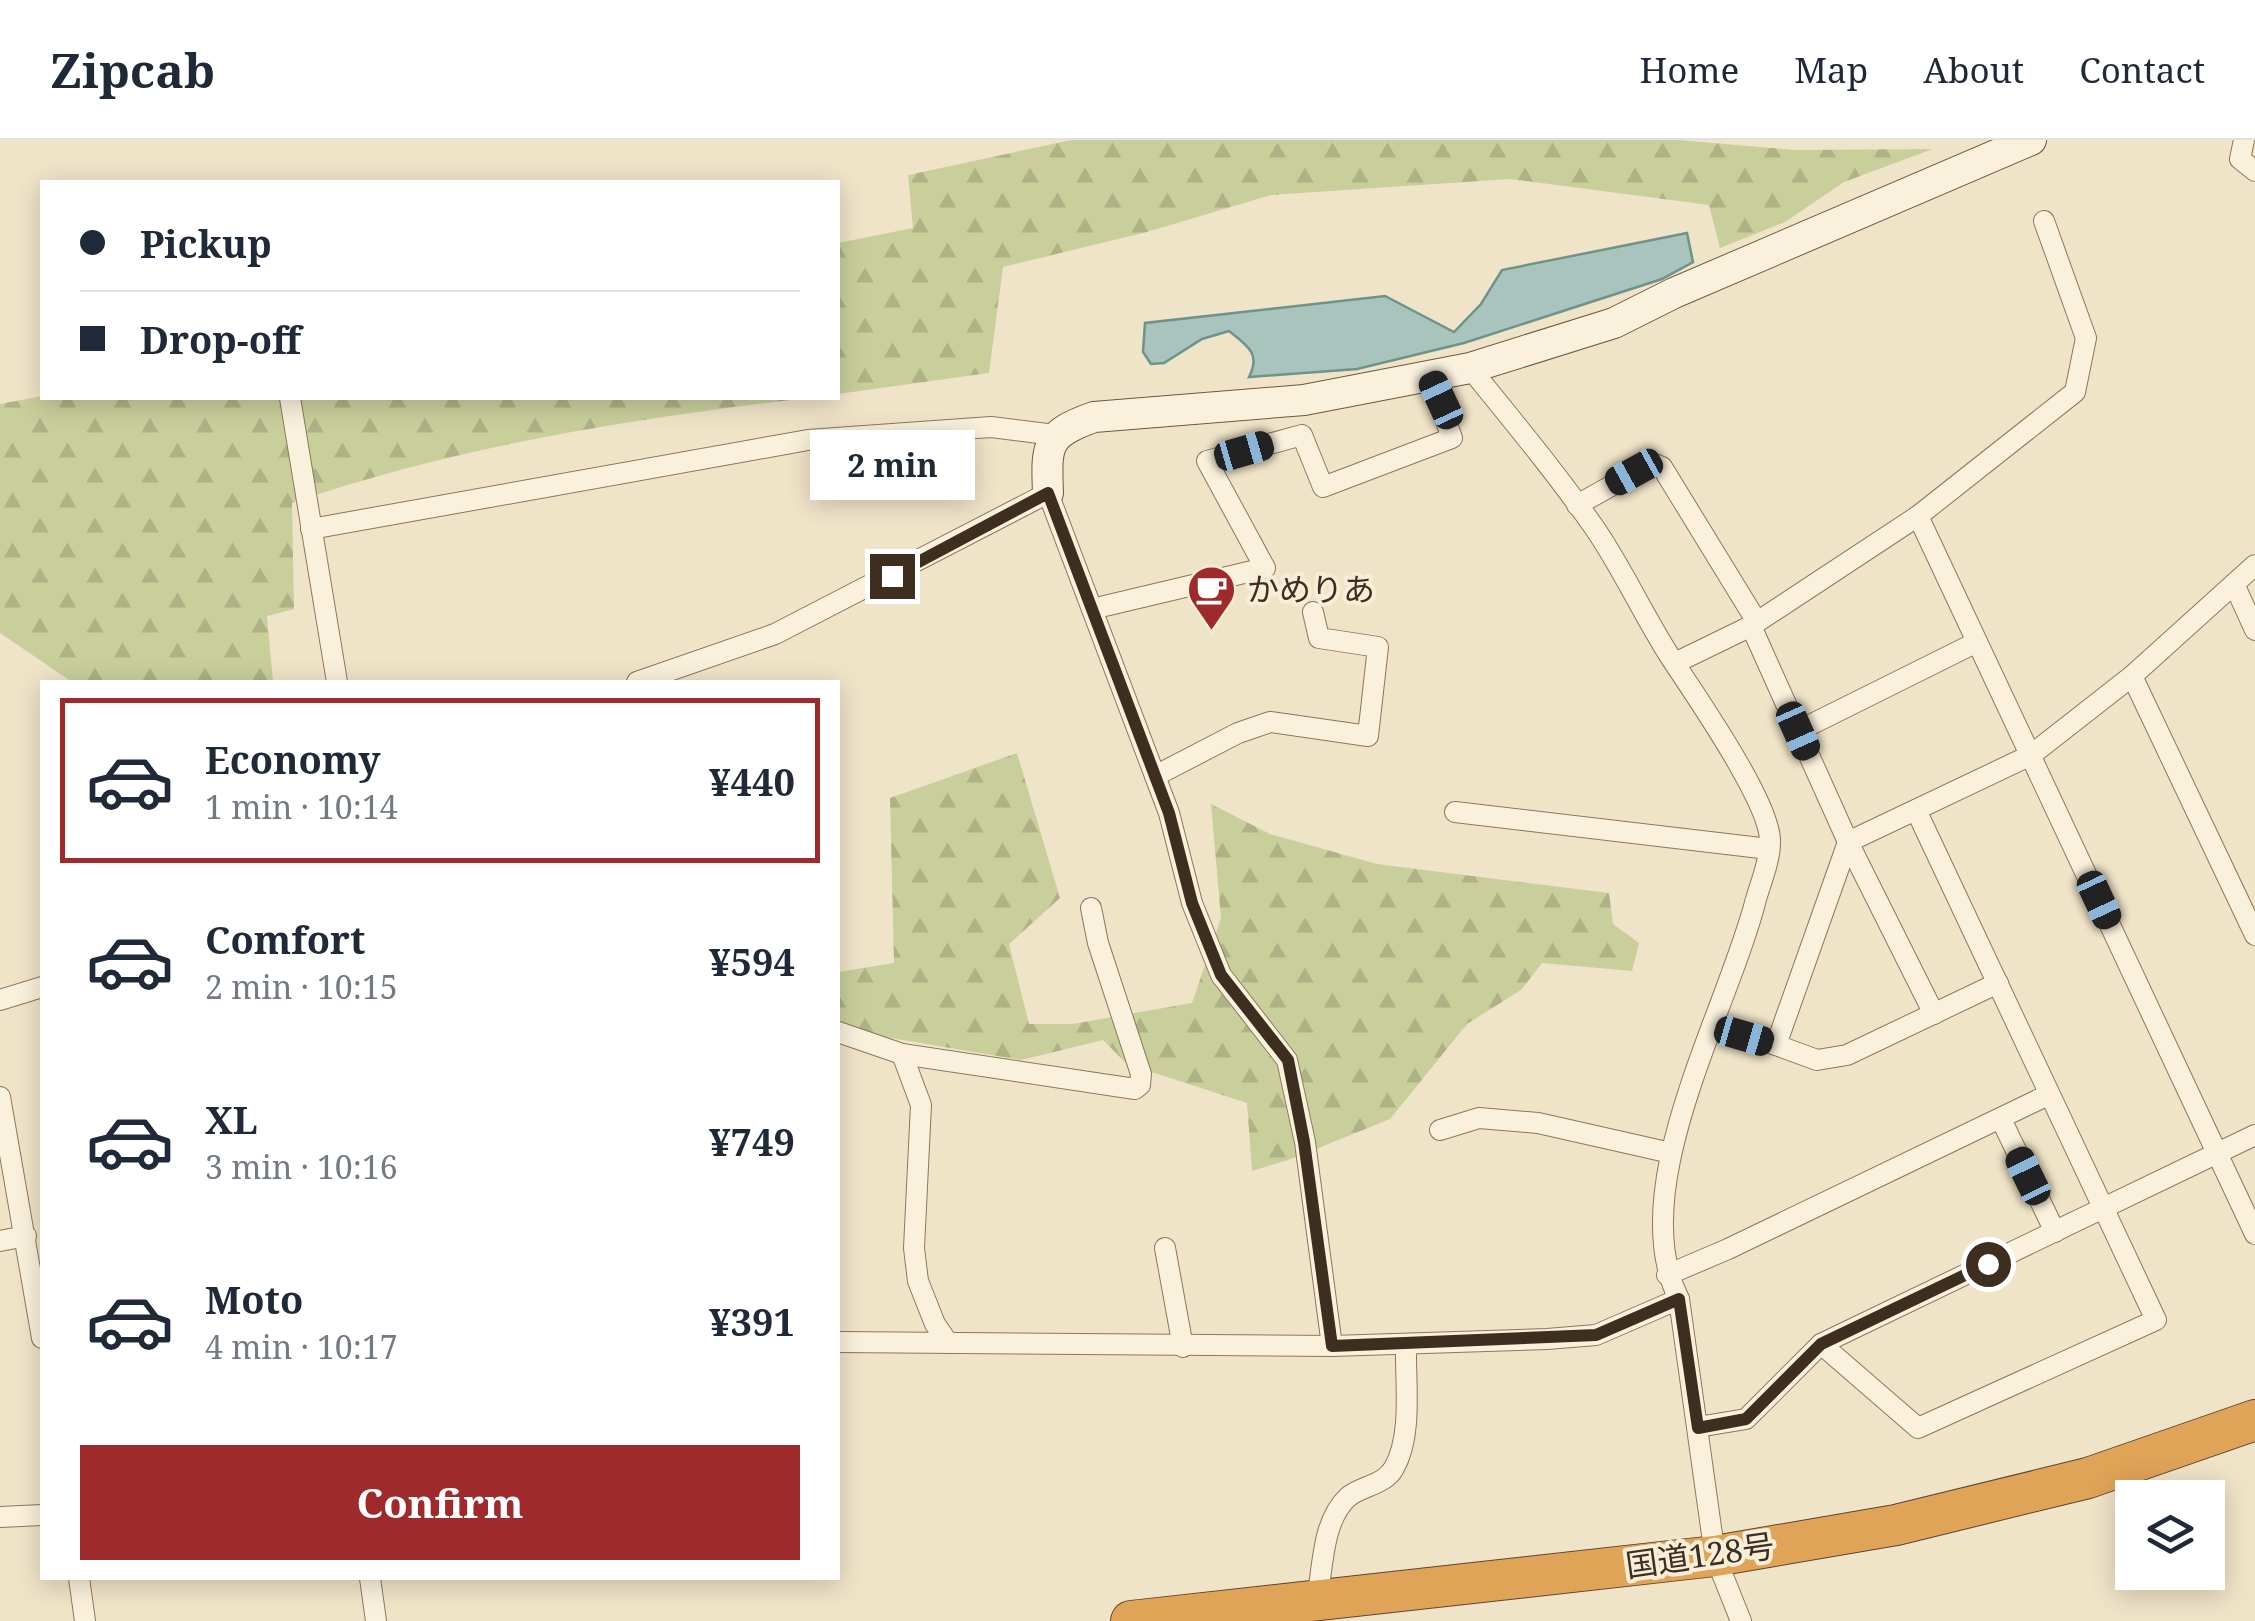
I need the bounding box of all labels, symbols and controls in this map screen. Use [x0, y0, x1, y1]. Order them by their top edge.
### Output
text: Zipcab [50, 37, 215, 102]
text: Home [1639, 46, 1739, 93]
text: Map [1794, 46, 1868, 93]
text: About [1923, 46, 2024, 93]
text: Contact [2079, 46, 2205, 93]
text: Pickup [140, 217, 272, 269]
text: Drop-off [140, 313, 301, 365]
car [1415, 366, 1467, 434]
car [1211, 428, 1277, 474]
callout: 2 min [810, 431, 974, 501]
text: 2 min [847, 443, 938, 486]
car [1600, 444, 1668, 500]
route end [870, 554, 915, 599]
cafe icon: かめりあ [1186, 564, 1238, 632]
place label: かめりあ [1247, 567, 1375, 610]
car [1772, 697, 1824, 765]
text: Economy [205, 733, 381, 785]
icon: car [85, 736, 175, 826]
text: ¥440 [709, 755, 795, 807]
text: 1 min · 10:14 [205, 785, 398, 828]
car [2073, 866, 2125, 934]
text: Comfort [205, 913, 365, 965]
icon: car [85, 916, 175, 1006]
text: ¥594 [709, 935, 795, 987]
text: 2 min · 10:15 [205, 965, 398, 1008]
car [1711, 1013, 1777, 1059]
text: XL [205, 1093, 258, 1145]
icon: car [85, 1096, 175, 1186]
text: ¥749 [709, 1115, 795, 1167]
car [2001, 1142, 2055, 1210]
text: 3 min · 10:16 [205, 1145, 398, 1188]
route start [1966, 1242, 2011, 1287]
text: Moto [205, 1273, 303, 1325]
icon: car [85, 1276, 175, 1366]
text: ¥391 [709, 1295, 795, 1347]
text: 4 min · 10:17 [205, 1325, 398, 1368]
button: Confirm [80, 1445, 800, 1560]
map controls [2115, 1480, 2225, 1590]
button: layers [2115, 1480, 2225, 1590]
street label: 国道128号 [1623, 1523, 1777, 1586]

